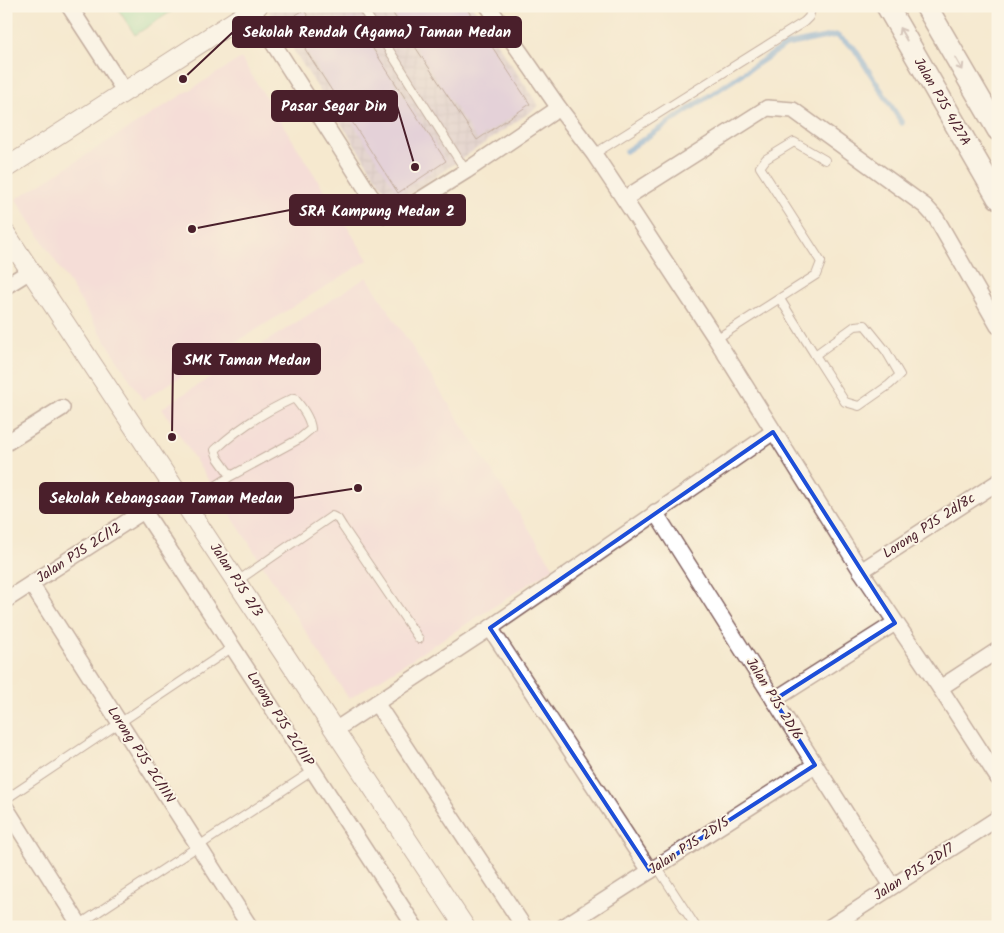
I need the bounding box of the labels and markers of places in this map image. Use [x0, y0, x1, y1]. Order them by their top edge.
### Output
callout: Sekolah Rendah (Agama) Taman Medan [233, 17, 521, 47]
callout: Pasar Segar Din [272, 91, 397, 121]
callout: SRA Kampung Medan 2 [290, 195, 465, 225]
callout: SMK Taman Medan [173, 344, 320, 374]
callout: Sekolah Kebangsaan Taman Medan [40, 483, 293, 513]

